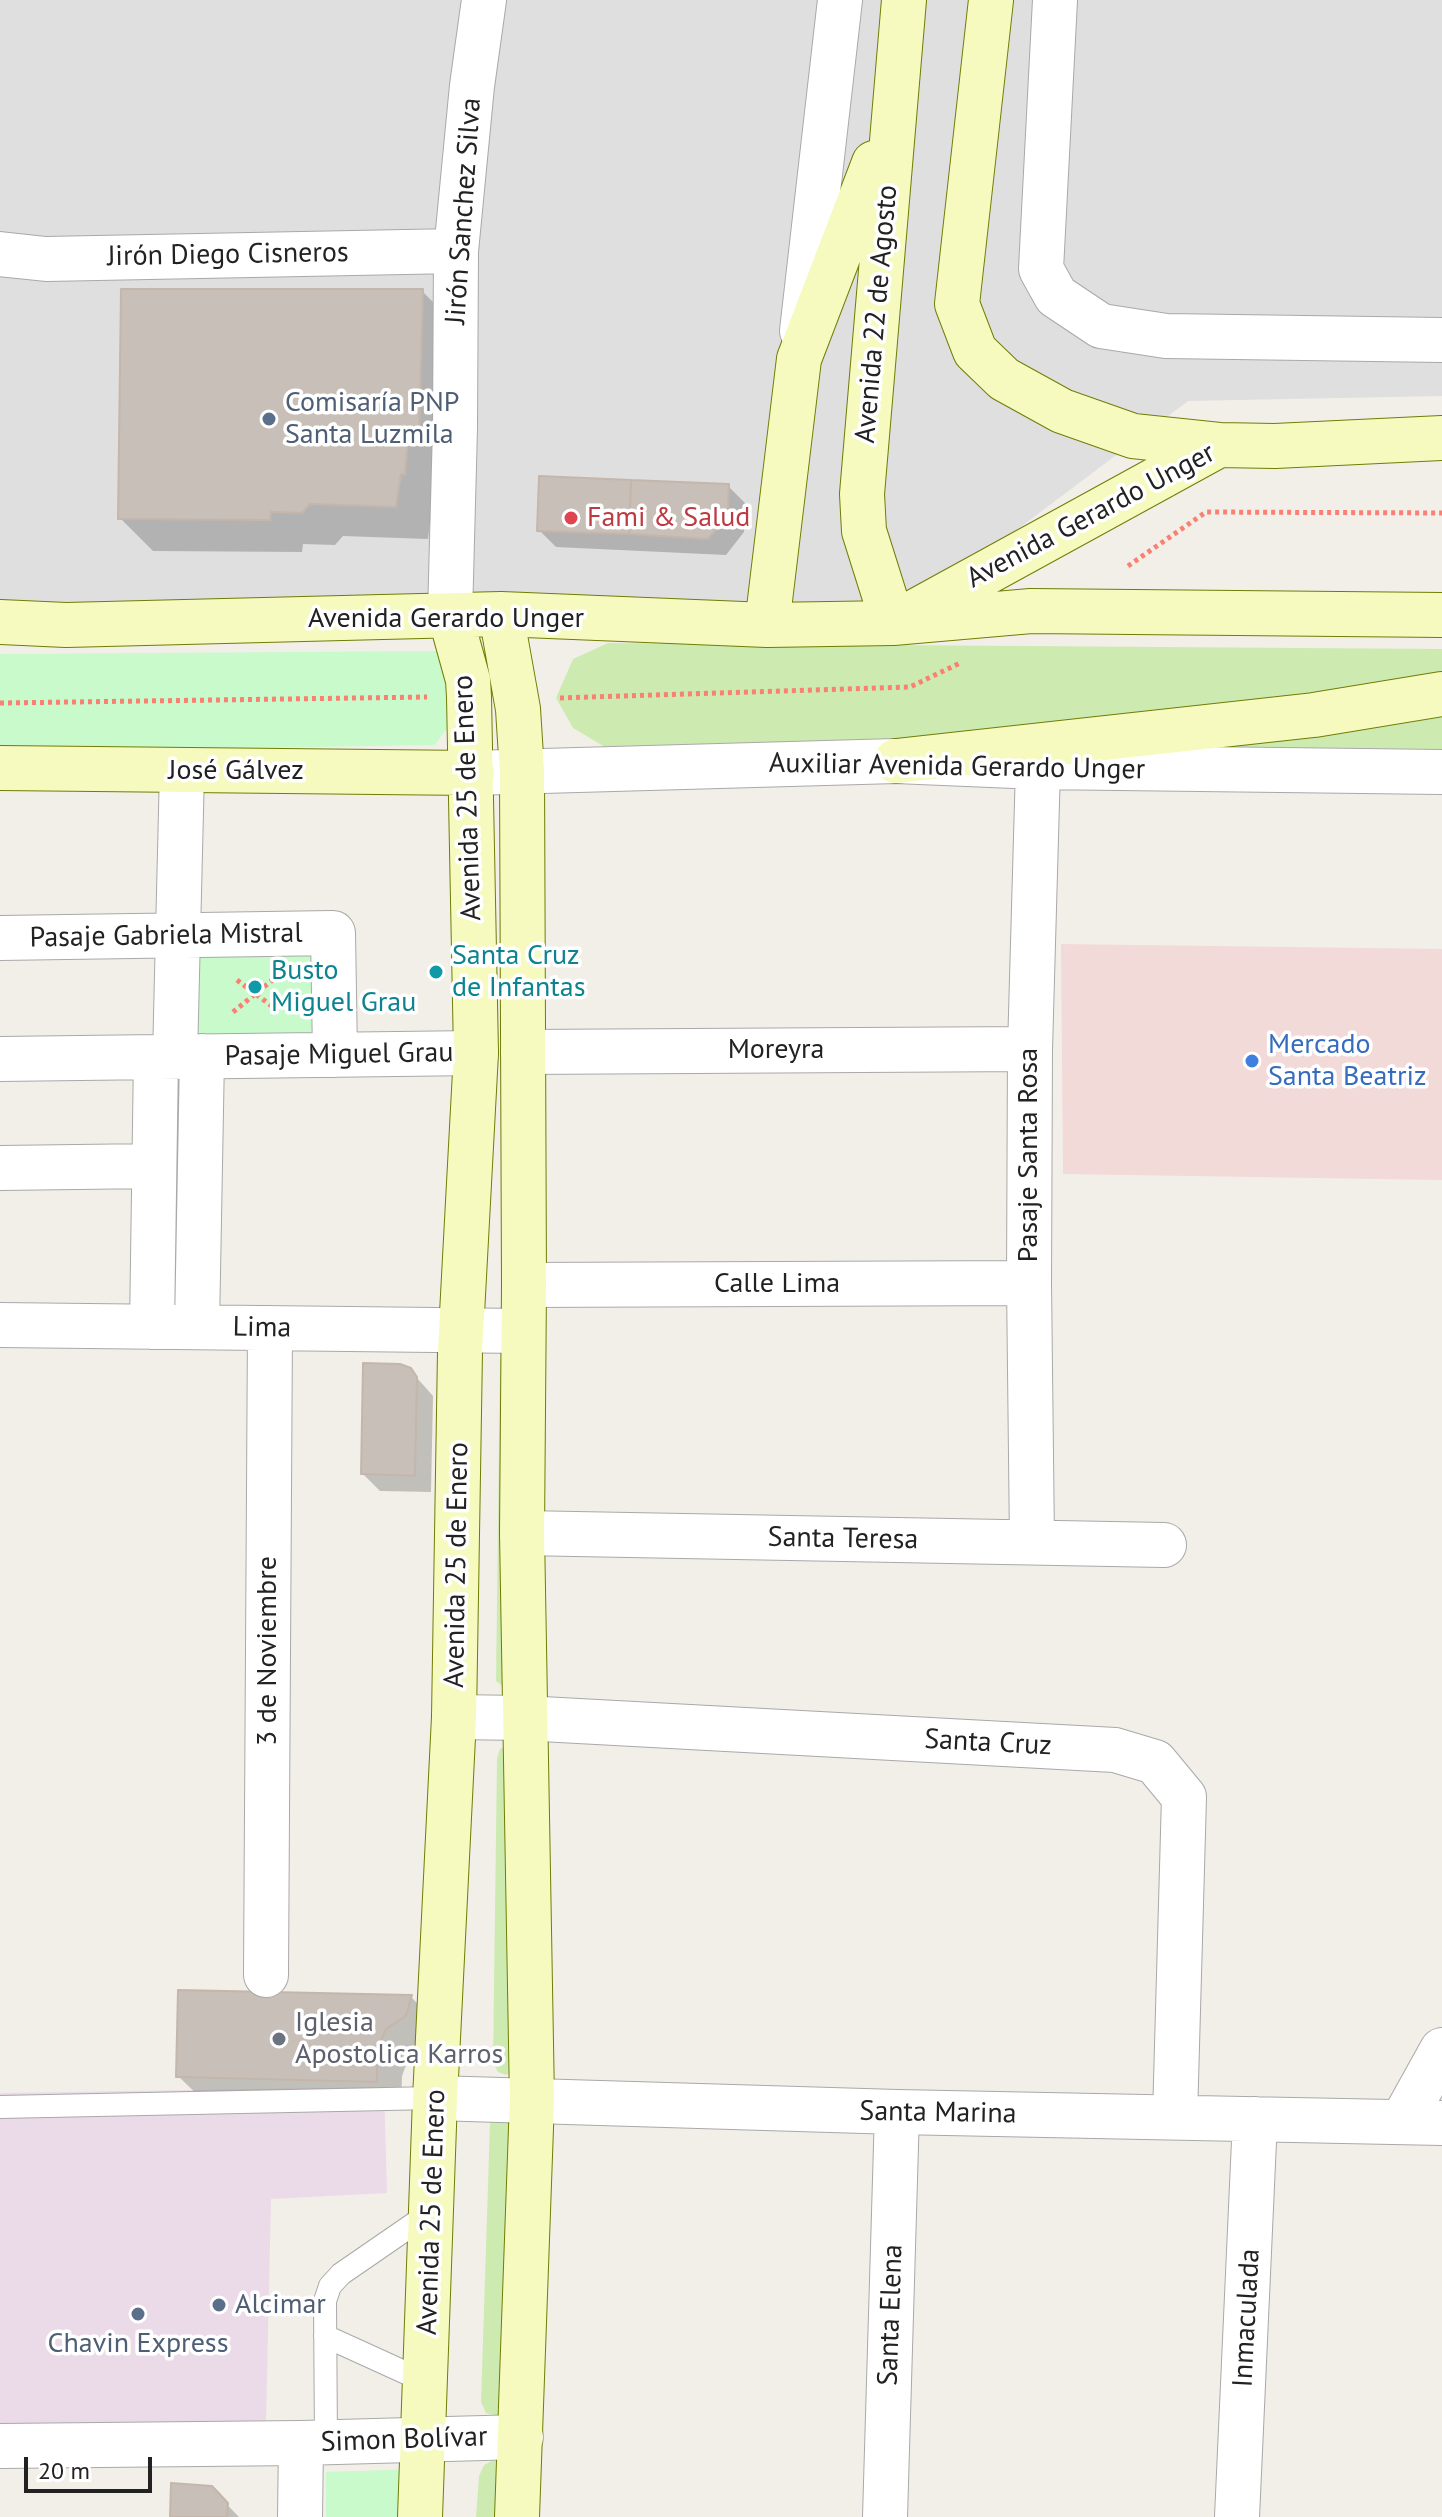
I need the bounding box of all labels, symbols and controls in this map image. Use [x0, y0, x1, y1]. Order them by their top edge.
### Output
street label: Jirón Sanchez Silva [439, 97, 489, 325]
street label: Avenida 22 de Agosto [849, 184, 905, 444]
street label: Jirón Diego Cisneros [107, 236, 349, 274]
place label: Comisaría PNP Santa Luzmila [285, 386, 459, 452]
marker: Comisaría PNP Santa Luzmila [260, 410, 278, 428]
street label: Avenida Gerardo Unger [961, 436, 1221, 596]
place label: Fami & Salud [587, 501, 750, 535]
marker: Fami & Salud [562, 509, 580, 527]
street label: Avenida Gerardo Unger [308, 602, 584, 636]
street label: Avenida 25 de Enero [447, 675, 489, 921]
street label: Auxiliar Avenida Gerardo Unger [769, 747, 1145, 787]
street label: José Gálvez [168, 754, 304, 788]
street label: Pasaje Gabriela Mistral [29, 917, 303, 955]
place label: Santa Cruz de Infantas [452, 939, 586, 1005]
place label: Busto Miguel Grau [271, 954, 416, 1020]
marker: Santa Cruz de Infantas [427, 963, 445, 981]
marker: Busto Miguel Grau [246, 978, 264, 996]
place label: Mercado Santa Beatriz [1268, 1028, 1426, 1094]
street label: Moreyra [728, 1033, 824, 1067]
street label: Pasaje Miguel Grau [224, 1036, 454, 1074]
street label: Pasaje Santa Rosa [1012, 1048, 1046, 1262]
marker: Mercado Santa Beatriz [1243, 1052, 1261, 1070]
street label: Calle Lima [714, 1267, 840, 1301]
street label: Lima [232, 1311, 292, 1345]
street label: Avenida 25 de Enero [438, 1442, 476, 1688]
street label: Santa Teresa [767, 1521, 919, 1557]
street label: 3 de Noviembre [251, 1556, 285, 1746]
street label: Santa Cruz [923, 1723, 1053, 1763]
place label: Iglesia Apostolica Karros [295, 2006, 503, 2072]
marker: Iglesia Apostolica Karros [270, 2030, 288, 2048]
street label: Avenida 25 de Enero [411, 2089, 453, 2335]
street label: Santa Marina [859, 2095, 1017, 2131]
street label: Santa Elena [872, 2244, 910, 2386]
street label: Inmaculada [1227, 2248, 1267, 2388]
place label: Alcimar [235, 2288, 326, 2322]
marker: Alcimar [210, 2296, 228, 2314]
marker: Chavin Express [129, 2305, 147, 2323]
place label: Chavin Express [48, 2327, 228, 2361]
street label: Simon Bolívar [320, 2420, 488, 2460]
scale bar [28, 2441, 156, 2491]
text: 20 m [38, 2455, 90, 2486]

